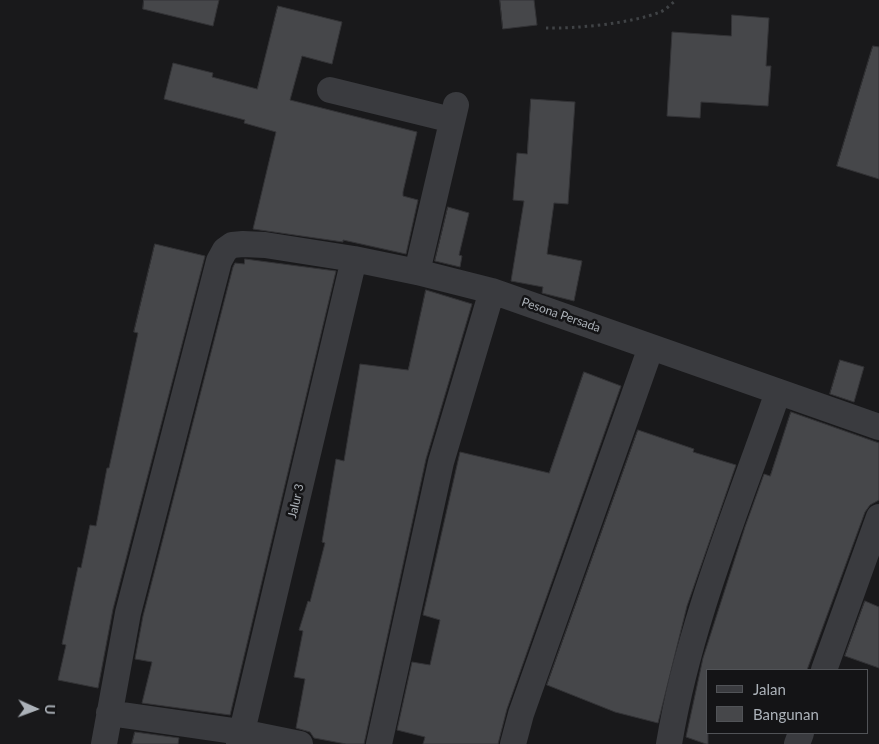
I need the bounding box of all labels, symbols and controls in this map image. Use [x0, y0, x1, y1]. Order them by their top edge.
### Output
street label: Pesona Persada [520, 295, 602, 335]
street label: Jalur 3 [285, 482, 307, 520]
legend [706, 669, 869, 734]
text: Jalan [753, 680, 786, 698]
north arrow [10, 684, 60, 734]
text: U [42, 704, 59, 715]
text: Bangunan [753, 705, 819, 723]

